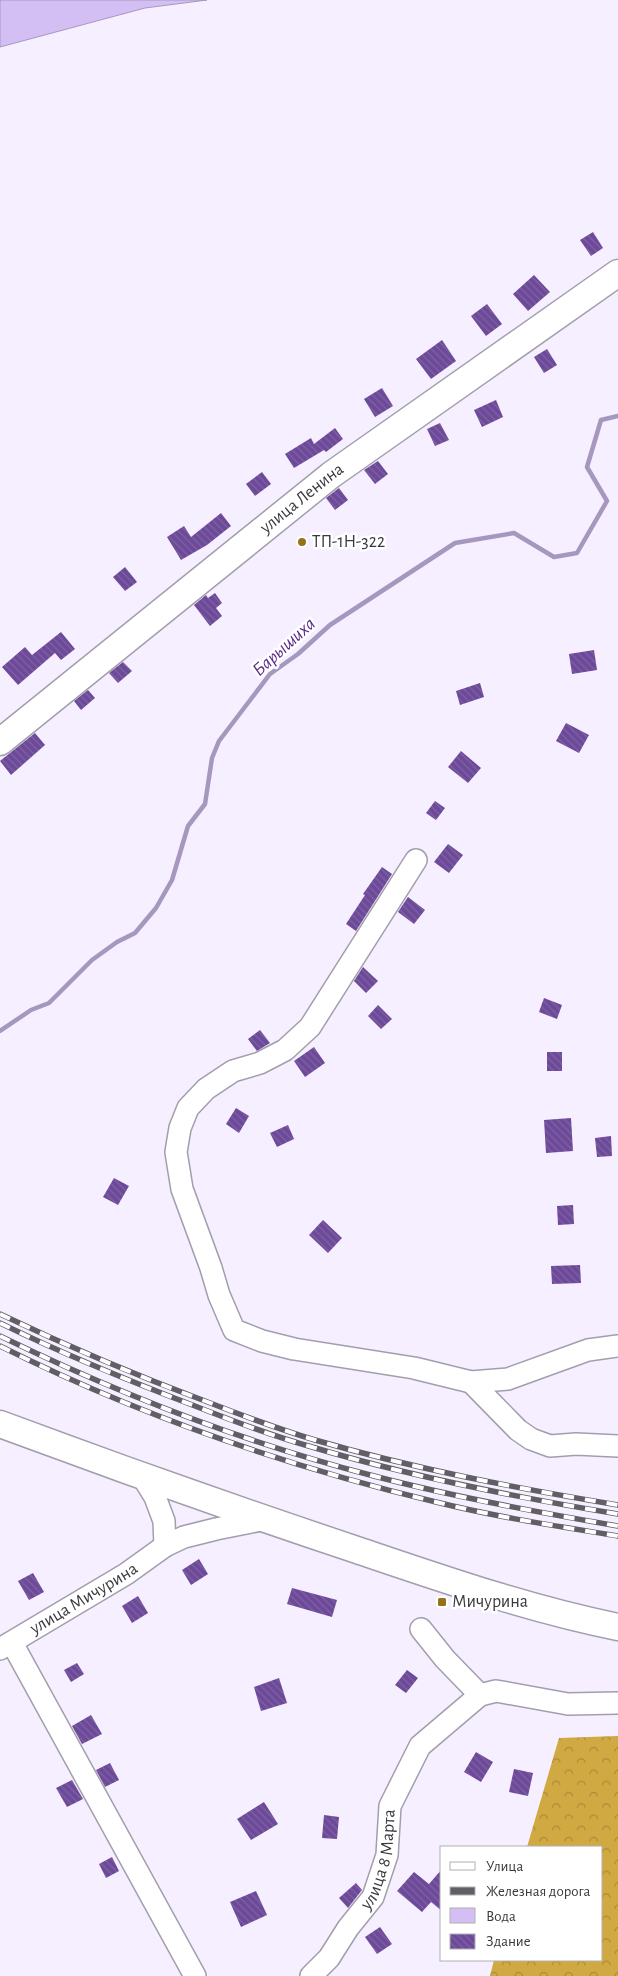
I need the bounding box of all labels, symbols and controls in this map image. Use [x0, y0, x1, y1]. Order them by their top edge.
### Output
street label: улица Ленина [256, 460, 347, 538]
place label: ТП-1Н-322 [312, 533, 385, 551]
marker: ТП-1Н-322 [296, 536, 308, 548]
water label: Барышиха [249, 614, 319, 680]
street label: улица Мичурина [26, 1559, 141, 1638]
place label: Мичурина [452, 1593, 528, 1611]
marker: Мичурина [436, 1596, 448, 1608]
street label: улица 8 Марта [357, 1809, 399, 1914]
legend [440, 1846, 603, 1961]
text: Улица [486, 1859, 523, 1874]
text: Железная дорога [486, 1884, 591, 1899]
text: Вода [486, 1909, 516, 1924]
text: Здание [486, 1934, 531, 1949]

